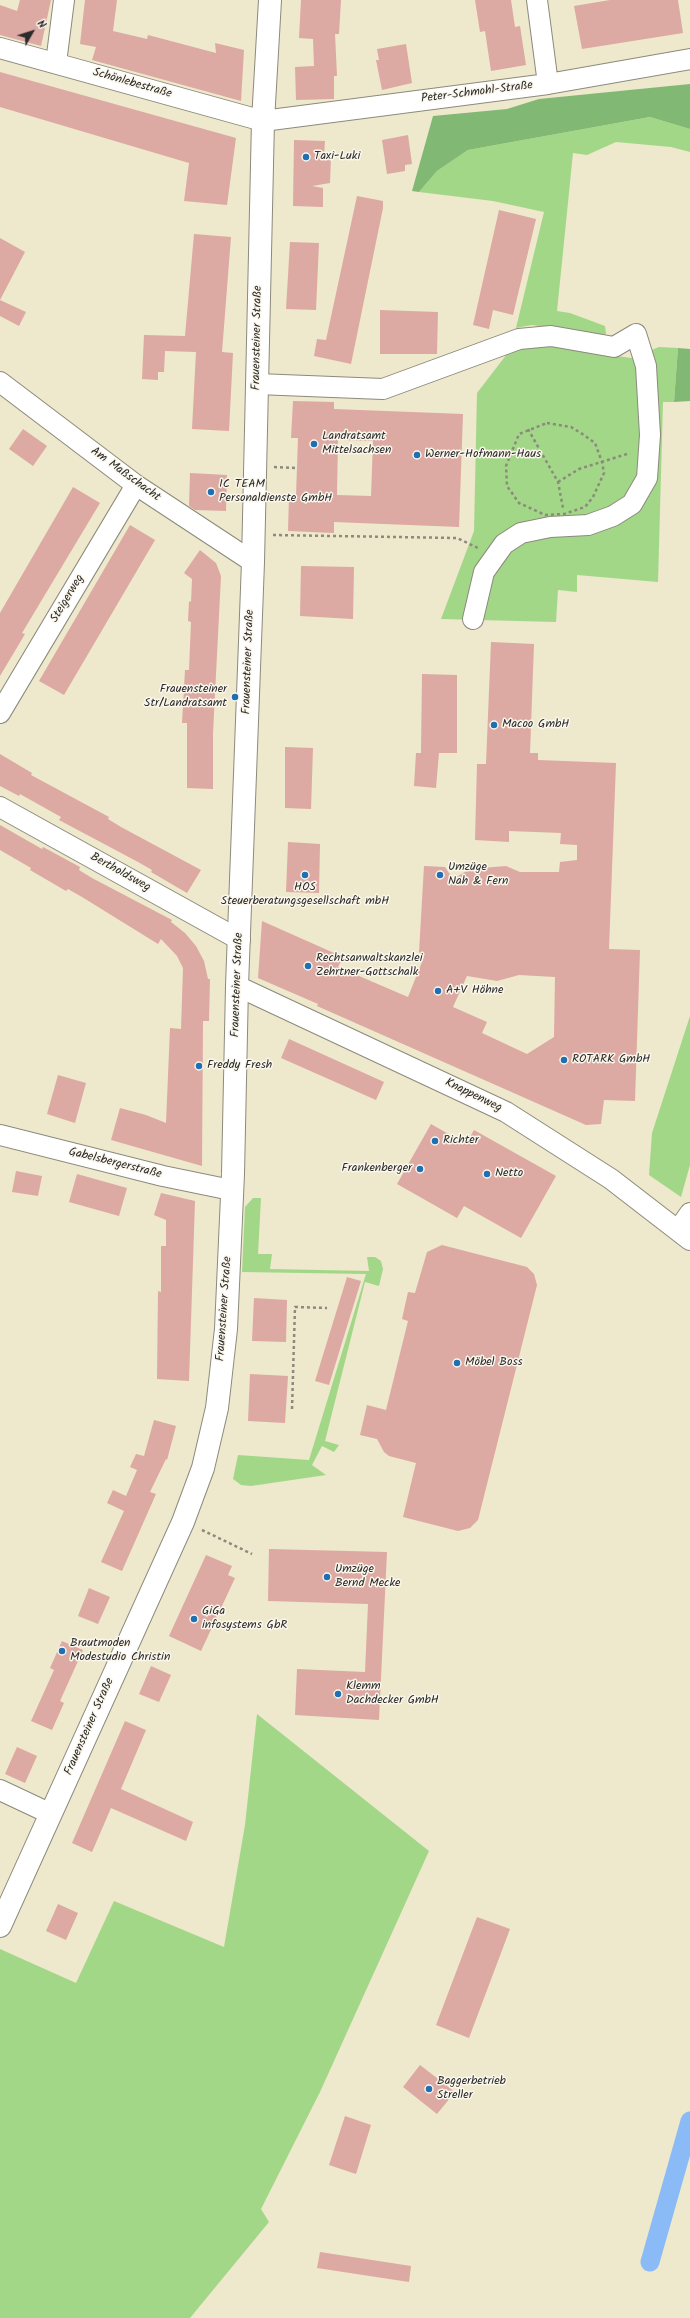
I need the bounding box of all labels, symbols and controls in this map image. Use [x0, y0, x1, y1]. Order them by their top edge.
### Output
north arrow [12, 12, 52, 52]
text: N [32, 16, 51, 33]
street label: Schönlebestraße [91, 66, 173, 102]
street label: Peter-Schmohl-Straße [420, 79, 534, 107]
place label: Taxi-Luki [314, 150, 360, 164]
marker: Taxi-Luki [301, 152, 311, 162]
street label: Frauensteiner Straße [250, 285, 266, 391]
place label: Landratsamt Mittelsachsen [322, 430, 391, 458]
marker: Landratsamt Mittelsachsen [309, 439, 319, 449]
street label: Am Maßschacht [87, 445, 163, 505]
place label: Werner-Hofmann-Haus [425, 448, 541, 462]
marker: Werner-Hofmann-Haus [412, 450, 422, 460]
place label: IC TEAM Personaldienste GmbH [219, 478, 332, 506]
marker: IC TEAM Personaldienste GmbH [206, 487, 216, 497]
street label: Steigerweg [48, 572, 88, 626]
street label: Frauensteiner Straße [240, 609, 258, 715]
place label: Frauensteiner Str/Landratsamt [144, 683, 227, 711]
marker: Frauensteiner Str/Landratsamt [230, 692, 240, 702]
place label: Macoo GmbH [502, 718, 569, 732]
marker: Macoo GmbH [489, 720, 499, 730]
street label: Bertholdsweg [87, 851, 153, 895]
place label: Umzüge Nah & Fern [448, 861, 508, 889]
marker: HOS Steuerberatungsgesellschaft mbH [300, 870, 310, 880]
marker: Umzüge Nah & Fern [435, 870, 445, 880]
place label: HOS Steuerberatungsgesellschaft mbH [221, 881, 389, 909]
street label: Frauensteiner Straße [229, 932, 247, 1038]
place label: Rechtsanwaltskanzlei Zehrtner-Gottschalk [316, 952, 422, 980]
marker: Rechtsanwaltskanzlei Zehrtner-Gottschalk [303, 961, 313, 971]
place label: A+V Höhne [446, 984, 503, 998]
marker: A+V Höhne [433, 986, 443, 996]
place label: ROTARK GmbH [572, 1053, 650, 1067]
marker: ROTARK GmbH [559, 1055, 569, 1065]
place label: Freddy Fresh [207, 1059, 272, 1073]
marker: Freddy Fresh [194, 1061, 204, 1071]
street label: Knappenweg [442, 1076, 504, 1116]
place label: Richter [443, 1134, 479, 1148]
marker: Richter [430, 1136, 440, 1146]
street label: Gabelsbergerstraße [67, 1145, 163, 1183]
place label: Frankenberger [342, 1162, 412, 1176]
marker: Frankenberger [415, 1164, 425, 1174]
place label: Netto [495, 1167, 523, 1181]
marker: Netto [482, 1169, 492, 1179]
street label: Frauensteiner Straße [214, 1256, 236, 1362]
place label: Möbel Boss [465, 1356, 523, 1370]
marker: Möbel Boss [452, 1358, 462, 1368]
place label: Umzüge Bernd Mecke [335, 1563, 400, 1591]
marker: Umzüge Bernd Mecke [322, 1572, 332, 1582]
place label: GiGa infosystems GbR [202, 1605, 287, 1633]
marker: GiGa infosystems GbR [189, 1614, 199, 1624]
place label: Brautmoden Modestudio Christin [70, 1637, 170, 1665]
marker: Brautmoden Modestudio Christin [57, 1646, 67, 1656]
street label: Frauensteiner Straße [62, 1676, 118, 1778]
place label: Klemm Dachdecker GmbH [346, 1680, 439, 1708]
marker: Klemm Dachdecker GmbH [333, 1689, 343, 1699]
place label: Baggerbetrieb Streller [437, 2075, 506, 2103]
marker: Baggerbetrieb Streller [424, 2084, 434, 2094]

